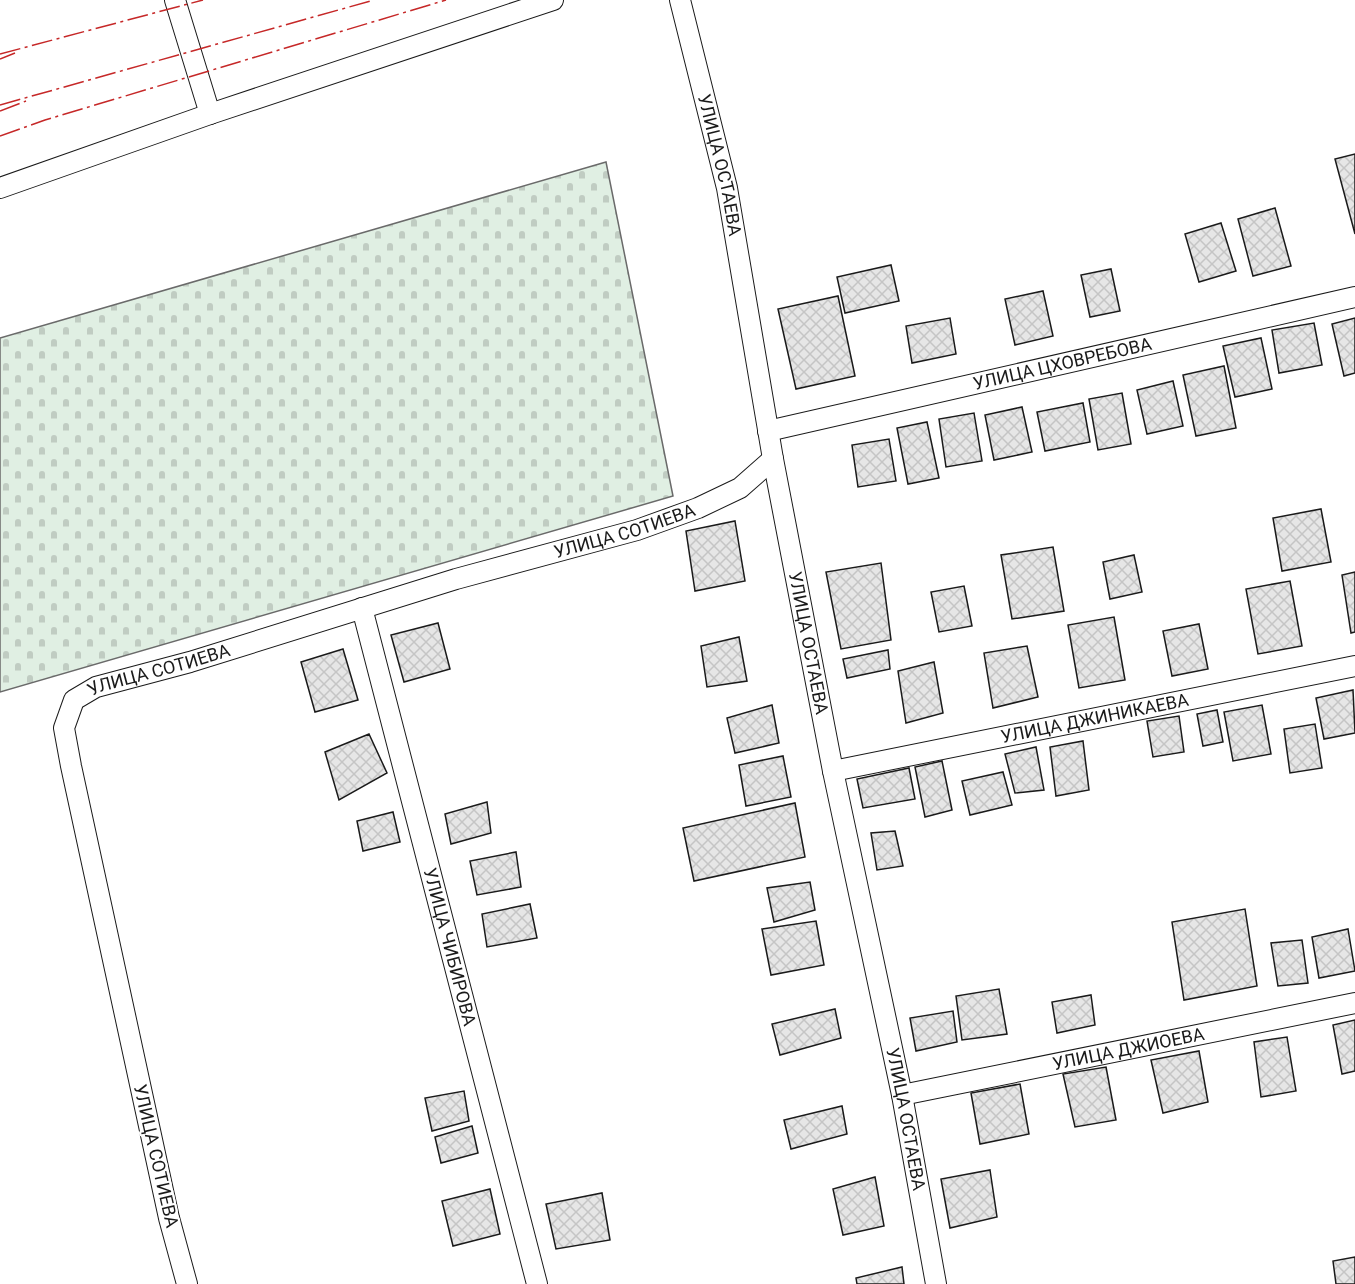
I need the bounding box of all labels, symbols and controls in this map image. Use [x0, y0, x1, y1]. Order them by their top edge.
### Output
street label: УЛИЦА ОСТАЕВА [694, 92, 746, 238]
street label: УЛИЦА ЦХОВРЕБОВА [971, 333, 1154, 394]
street label: УЛИЦА СОТИЕВА [551, 499, 698, 562]
street label: УЛИЦА ОСТАЕВА [785, 570, 833, 716]
street label: УЛИЦА СОТИЕВА [83, 639, 233, 700]
street label: УЛИЦА ДЖИНИКАЕВА [999, 689, 1191, 747]
street label: УЛИЦА ЧИБИРОВА [420, 866, 481, 1028]
street label: УЛИЦА ДЖИОЕВА [1051, 1023, 1206, 1074]
street label: УЛИЦА ОСТАЕВА [882, 1046, 930, 1192]
street label: УЛИЦА СОТИЕВА [130, 1082, 183, 1230]

